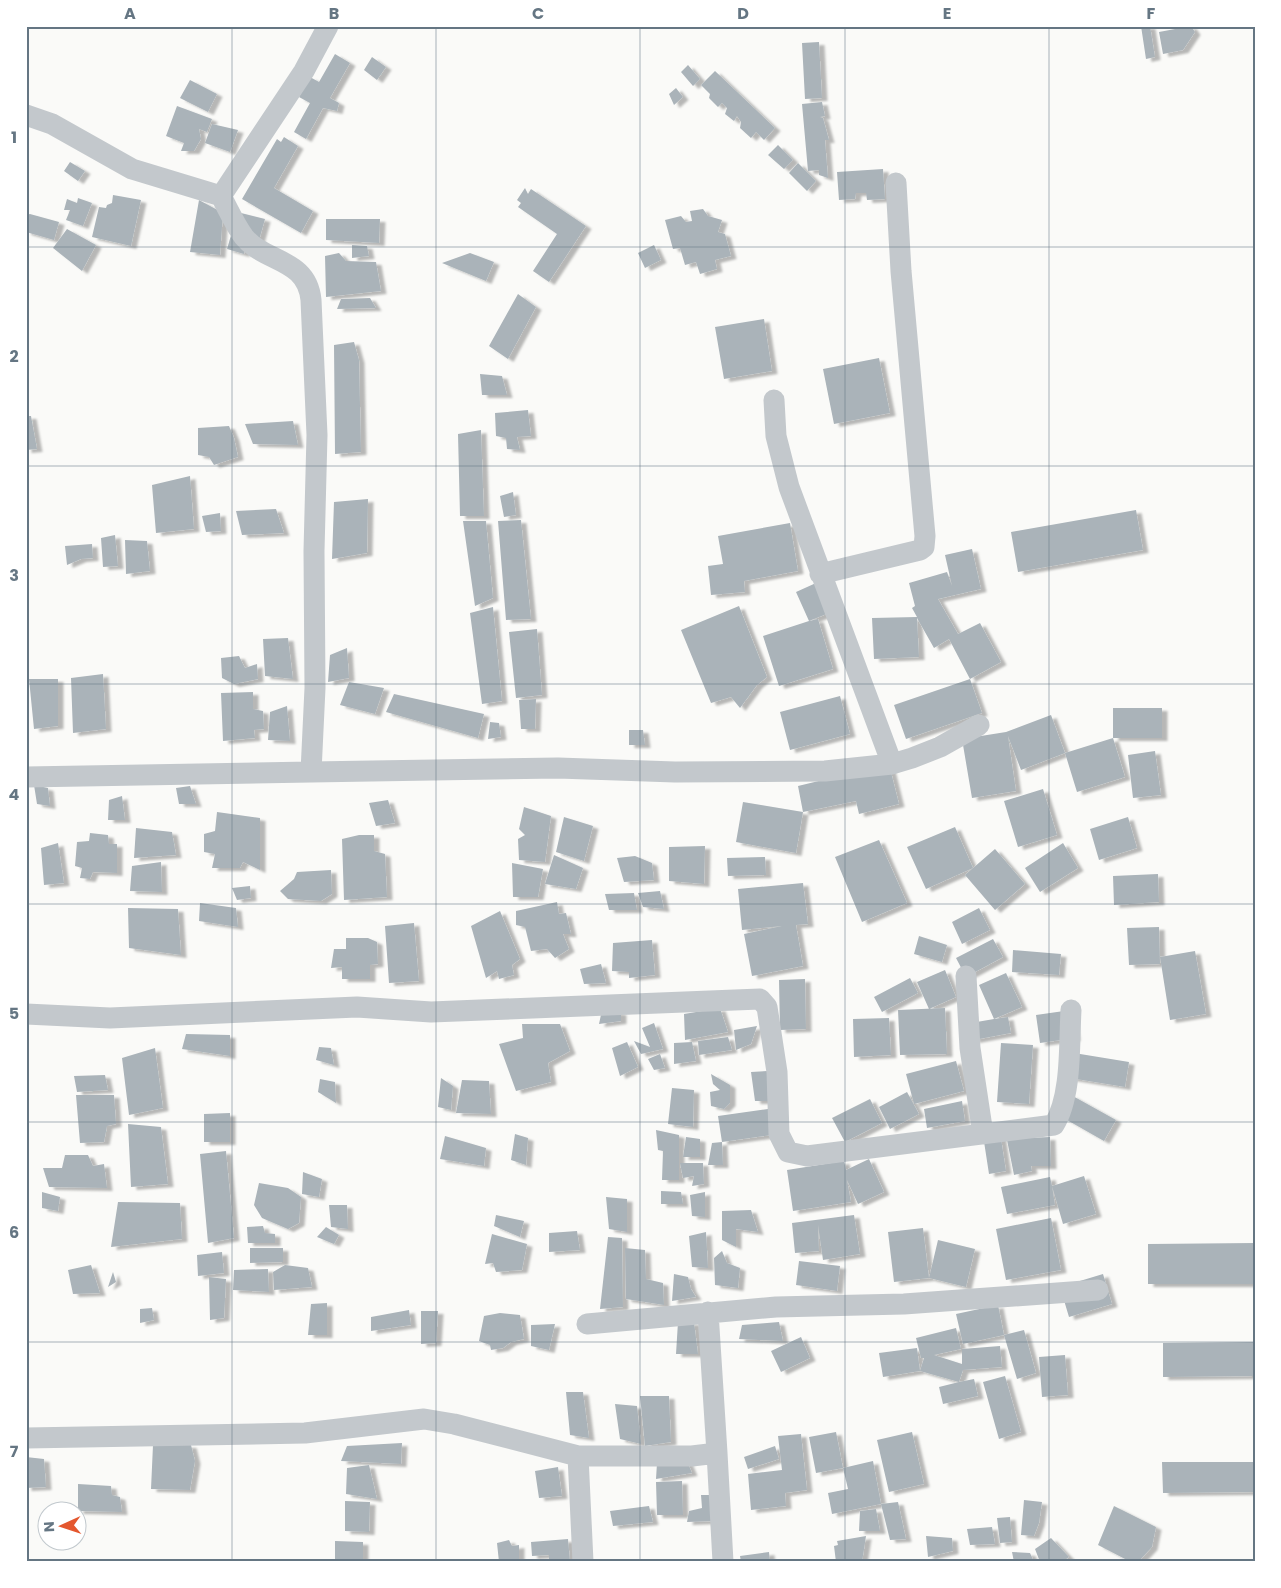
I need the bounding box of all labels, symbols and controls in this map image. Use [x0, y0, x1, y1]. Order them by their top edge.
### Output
text: A [124, 2, 136, 25]
text: B [329, 2, 339, 25]
text: C [532, 2, 544, 25]
text: D [737, 2, 749, 25]
text: E [943, 2, 951, 25]
text: F [1147, 2, 1156, 25]
text: 1 [11, 126, 17, 149]
text: 2 [9, 345, 19, 368]
text: 3 [9, 564, 19, 587]
text: 4 [9, 783, 20, 806]
text: 5 [9, 1002, 19, 1025]
text: 6 [9, 1221, 19, 1244]
text: 7 [10, 1440, 19, 1463]
north arrow [38, 1500, 88, 1550]
text: N [39, 1521, 59, 1532]

